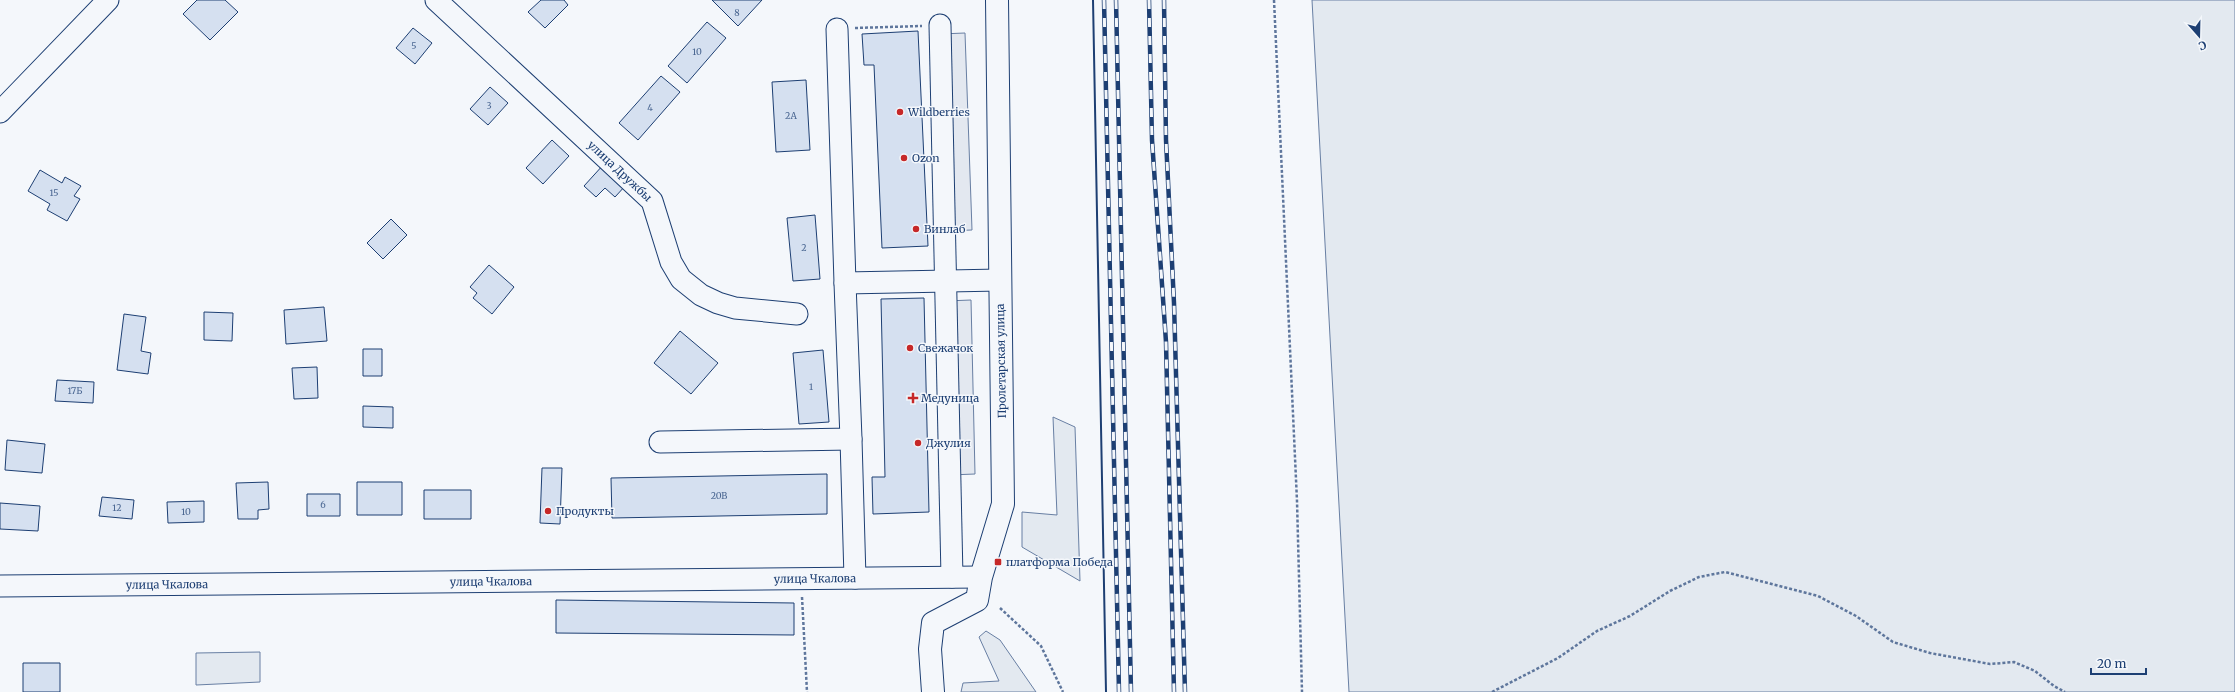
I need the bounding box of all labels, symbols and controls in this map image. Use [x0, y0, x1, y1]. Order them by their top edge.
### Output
house number: 8 [734, 7, 740, 18]
north arrow [2179, 16, 2219, 56]
text: С [2197, 38, 2208, 53]
house number: 5 [411, 40, 417, 51]
house number: 10 [692, 46, 702, 57]
house number: 3 [486, 100, 492, 111]
house number: 4 [647, 102, 653, 113]
place label: Wildberries [907, 105, 970, 119]
marker: Wildberries [895, 107, 905, 117]
house number: 2А [785, 110, 798, 121]
street label: улица Дружбы [585, 138, 655, 205]
place label: Ozon [912, 151, 940, 165]
marker: Ozon [899, 153, 909, 163]
house number: 15 [49, 187, 59, 198]
place label: Винлаб [924, 222, 966, 236]
marker: Винлаб [911, 224, 921, 234]
house number: 2 [801, 242, 807, 253]
street label: Пролетарская улица [993, 303, 1009, 419]
place label: Свежачок [918, 341, 973, 355]
marker: Свежачок [905, 343, 915, 353]
house number: 1 [809, 381, 813, 392]
house number: 17Б [68, 385, 82, 396]
place label: Медуница [921, 391, 979, 405]
marker: Медуница [908, 393, 918, 403]
place label: Джулия [926, 436, 971, 450]
marker: Джулия [913, 438, 923, 448]
house number: 20В [711, 490, 727, 501]
house number: 6 [320, 499, 326, 510]
house number: 12 [112, 502, 122, 513]
place label: Продукты [556, 504, 614, 518]
house number: 10 [181, 506, 191, 517]
marker: Продукты [543, 506, 553, 516]
place label: платформа Победа [1006, 555, 1113, 569]
marker: платформа Победа [993, 557, 1003, 567]
street label: улица Чкалова [774, 571, 856, 586]
street label: улица Чкалова [450, 574, 532, 589]
street label: улица Чкалова [126, 577, 208, 592]
scale bar [2091, 650, 2146, 676]
text: 20 m [2097, 656, 2126, 671]

